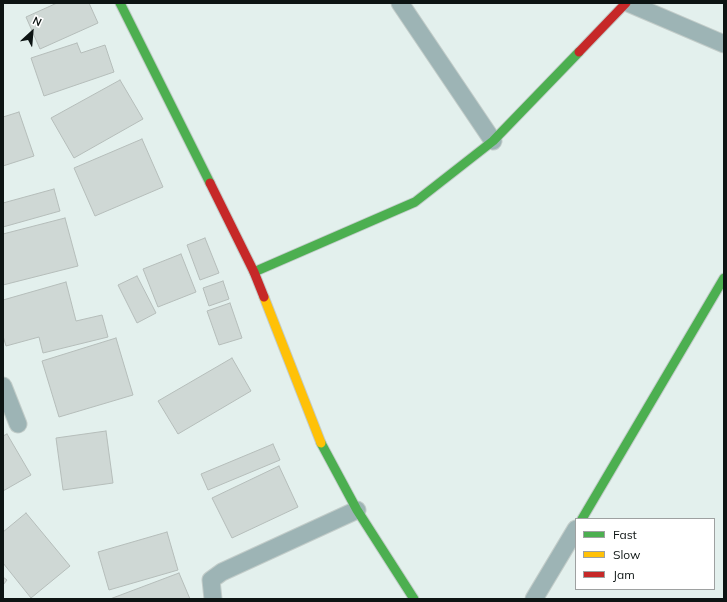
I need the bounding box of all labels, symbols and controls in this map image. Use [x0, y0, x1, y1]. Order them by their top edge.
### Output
north arrow [12, 12, 52, 52]
text: N [30, 13, 44, 29]
legend [575, 518, 715, 590]
text: Fast [613, 527, 637, 542]
text: Slow [613, 547, 641, 562]
text: Jam [613, 567, 635, 582]

